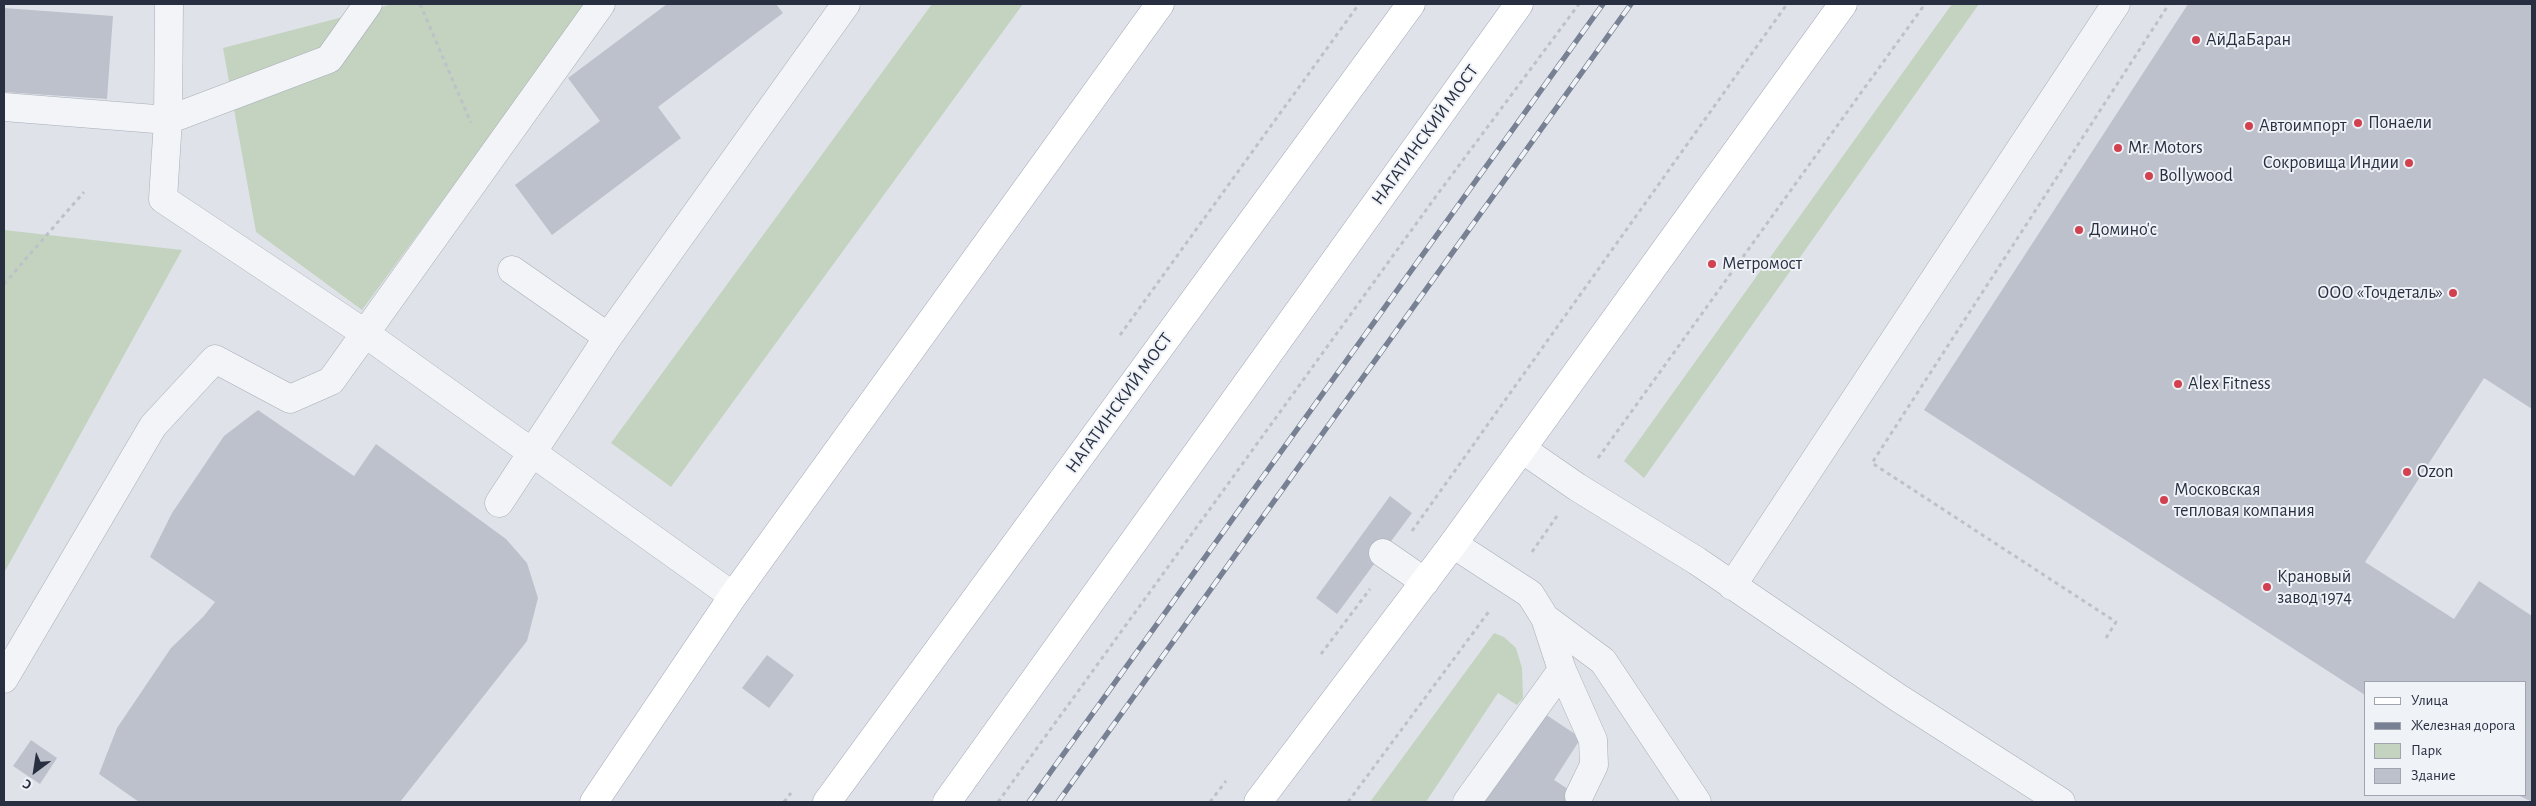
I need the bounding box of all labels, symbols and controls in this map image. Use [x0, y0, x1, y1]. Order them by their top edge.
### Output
place label: АйДаБаран [2206, 29, 2291, 51]
marker: АйДаБаран [2190, 34, 2202, 46]
street label: НАГАТИНСКИЙ МОСТ [1367, 61, 1483, 209]
place label: Понаели [2368, 112, 2432, 134]
place label: Автоимпорт [2259, 115, 2346, 137]
marker: Понаели [2352, 117, 2364, 129]
marker: Автоимпорт [2243, 120, 2255, 132]
place label: Mr. Motors [2128, 137, 2203, 159]
marker: Mr. Motors [2112, 142, 2124, 154]
place label: Сокровища Индии [2263, 152, 2399, 174]
marker: Сокровища Индии [2403, 157, 2415, 169]
place label: Bollywood [2159, 165, 2233, 187]
marker: Bollywood [2143, 170, 2155, 182]
place label: Домино'c [2089, 219, 2157, 241]
marker: Домино'c [2073, 224, 2085, 236]
place label: Метромост [1722, 253, 1802, 275]
marker: Метромост [1706, 258, 1718, 270]
place label: ООО «Точдеталь» [2317, 282, 2443, 304]
marker: ООО «Точдеталь» [2447, 287, 2459, 299]
street label: НАГАТИНСКИЙ МОСТ [1061, 329, 1177, 477]
place label: Alex Fitness [2188, 373, 2271, 395]
marker: Alex Fitness [2172, 378, 2184, 390]
place label: Ozon [2417, 461, 2454, 483]
marker: Ozon [2401, 466, 2413, 478]
place label: Московская тепловая компания [2174, 479, 2315, 522]
marker: Московская тепловая компания [2158, 494, 2170, 506]
place label: Крановый завод 1974 [2277, 566, 2352, 608]
marker: Крановый завод 1974 [2261, 581, 2273, 593]
legend [2364, 681, 2526, 796]
text: Улица [2411, 693, 2448, 708]
text: Железная дорога [2411, 718, 2515, 733]
text: Парк [2411, 743, 2442, 758]
north arrow [10, 746, 60, 796]
text: Здание [2411, 768, 2456, 783]
text: С [20, 776, 34, 792]

